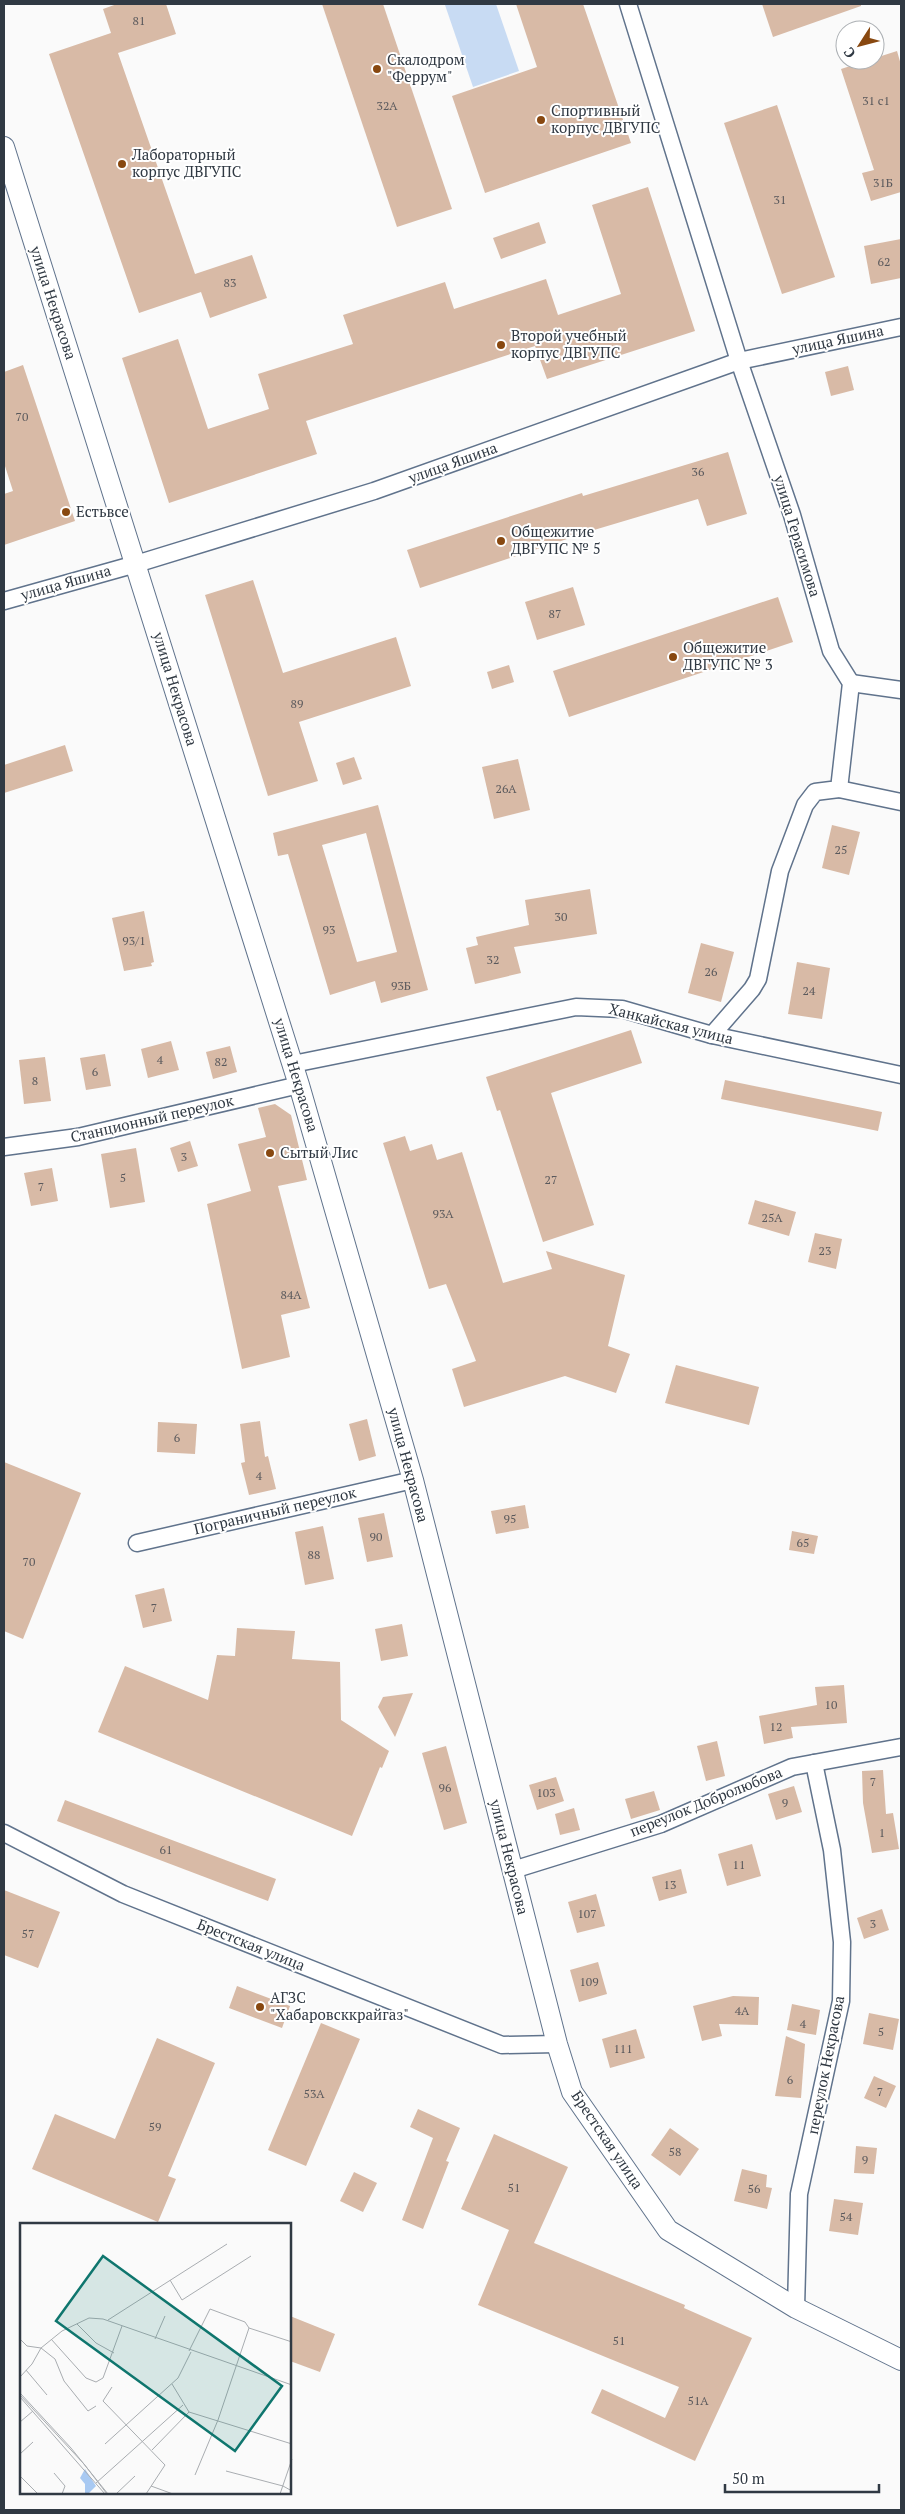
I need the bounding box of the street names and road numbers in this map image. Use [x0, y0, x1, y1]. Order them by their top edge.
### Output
street label: улица Некрасова [26, 242, 82, 362]
street label: улица Яшина [789, 319, 886, 359]
street label: улица Яшина [405, 437, 500, 488]
street label: улица Герасимова [770, 471, 826, 599]
street label: улица Яшина [17, 560, 114, 605]
street label: улица Некрасова [149, 628, 203, 749]
street label: Ханкайская улица [607, 998, 736, 1048]
street label: улица Некрасова [270, 1014, 324, 1135]
street label: Станционный переулок [68, 1089, 236, 1147]
street label: улица Некрасова [384, 1404, 434, 1525]
street label: Пограничный переулок [192, 1481, 359, 1538]
street label: переулок Добролюбова [627, 1761, 785, 1841]
street label: улица Некрасова [486, 1796, 534, 1917]
street label: Брестская улица [194, 1913, 309, 1975]
street label: переулок Некрасова [802, 1993, 848, 2136]
street label: Брестская улица [567, 2086, 648, 2193]

